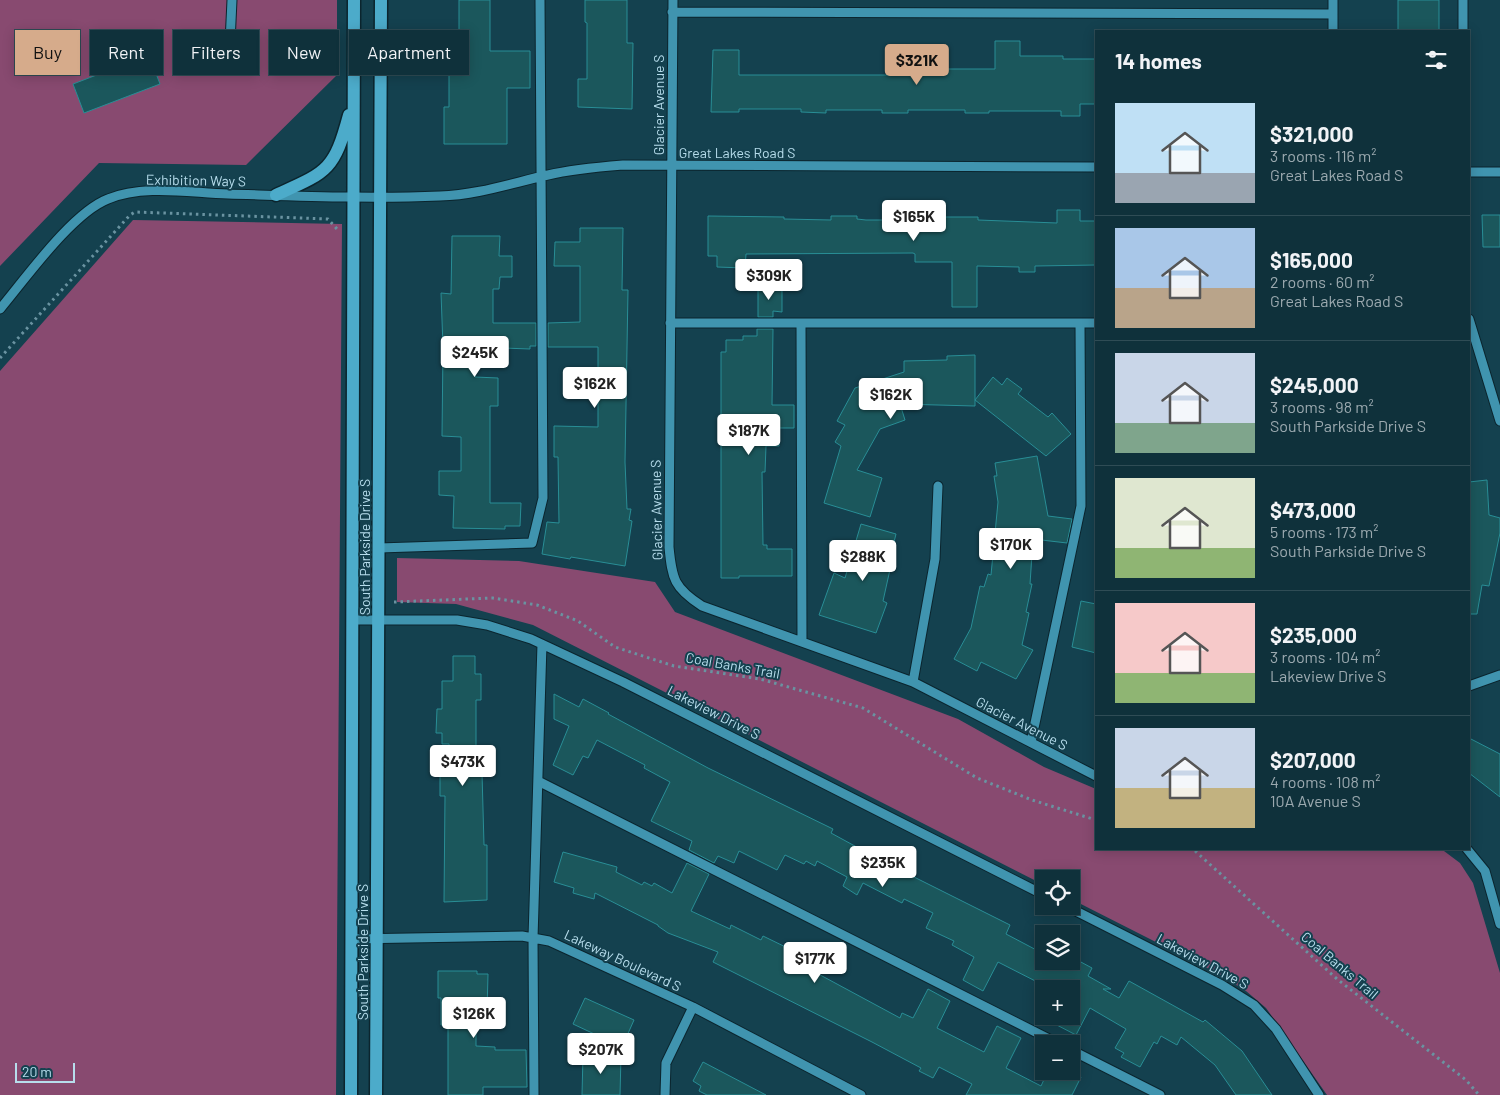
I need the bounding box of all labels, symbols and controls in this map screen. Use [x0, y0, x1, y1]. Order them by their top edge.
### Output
chip: Buy [15, 30, 80, 75]
chip: Rent [90, 30, 163, 75]
chip: Filters [173, 30, 259, 75]
chip: New [269, 30, 339, 75]
chip: Apartment [349, 30, 469, 75]
pin: $321K [882, 44, 952, 86]
icon: filters [1422, 46, 1450, 74]
text: 14 homes [1115, 48, 1202, 73]
text: $321K [896, 50, 938, 69]
street label: Glacier Avenue S [650, 55, 667, 155]
text: $321,000 [1270, 121, 1353, 146]
icon: home [1155, 123, 1215, 183]
street label: Great Lakes Road S [679, 144, 795, 161]
text: 3 rooms · 116 m² [1270, 146, 1376, 165]
text: Great Lakes Road S [1270, 165, 1403, 184]
street label: Exhibition Way S [146, 171, 246, 189]
pin: $165K [879, 200, 949, 242]
text: $165K [893, 206, 935, 225]
text: $165,000 [1270, 247, 1353, 272]
icon: home [1155, 248, 1215, 308]
pin: $309K [734, 258, 804, 301]
text: $309K [746, 265, 792, 284]
text: 2 rooms · 60 m² [1270, 272, 1375, 291]
text: Great Lakes Road S [1270, 291, 1403, 310]
pin: $245K [440, 336, 510, 378]
text: $245K [452, 342, 498, 361]
pin: $162K [560, 366, 630, 409]
text: $245,000 [1270, 372, 1359, 397]
text: $162K [574, 373, 616, 392]
icon: home [1155, 373, 1215, 433]
pin: $162K [856, 378, 926, 420]
text: $162K [870, 384, 912, 403]
text: 3 rooms · 98 m² [1270, 397, 1374, 416]
pin: $187K [714, 414, 784, 456]
text: South Parkside Drive S [1270, 416, 1426, 435]
text: $187K [728, 420, 770, 439]
street label: Glacier Avenue S [647, 460, 665, 560]
street label: South Parkside Drive S [356, 479, 373, 615]
text: $473,000 [1270, 497, 1356, 522]
icon: home [1155, 498, 1215, 558]
text: 5 rooms · 173 m² [1270, 522, 1378, 541]
pin: $170K [976, 528, 1046, 570]
text: $170K [990, 534, 1032, 553]
pin: $288K [828, 540, 898, 582]
text: South Parkside Drive S [1270, 541, 1426, 560]
text: $288K [840, 546, 886, 565]
text: $235,000 [1270, 622, 1357, 647]
icon: home [1155, 623, 1215, 683]
text: 3 rooms · 104 m² [1270, 647, 1380, 666]
street label: Coal Banks Trail [685, 648, 781, 682]
text: Lakeview Drive S [1270, 666, 1386, 685]
street label: Lakeview Drive S [665, 681, 763, 743]
street label: Glacier Avenue S [973, 693, 1071, 753]
pin: $473K [428, 744, 498, 787]
text: $207,000 [1270, 747, 1356, 772]
icon: home [1155, 748, 1215, 808]
text: $473K [441, 751, 485, 770]
text: 4 rooms · 108 m² [1270, 772, 1381, 791]
text: 10A Avenue S [1270, 791, 1361, 810]
pin: $235K [848, 846, 918, 888]
text: $235K [860, 852, 906, 871]
map controls [1035, 870, 1080, 1080]
button: locate [1035, 870, 1080, 915]
street label: South Parkside Drive S [354, 884, 371, 1020]
street label: Lakeway Boulevard S [562, 925, 684, 995]
button: layers [1035, 925, 1080, 970]
street label: Coal Banks Trail [1298, 928, 1382, 1002]
street label: Lakeview Drive S [1154, 930, 1252, 992]
pin: $177K [780, 942, 850, 984]
text: $177K [795, 948, 835, 967]
button: + [1035, 980, 1080, 1025]
pin: $126K [439, 996, 509, 1039]
text: $126K [453, 1003, 495, 1022]
pin: $207K [566, 1032, 636, 1075]
button: − [1035, 1035, 1080, 1080]
text: $207K [578, 1039, 624, 1058]
scale bar [15, 1060, 75, 1083]
text: 20 m [22, 1063, 52, 1080]

